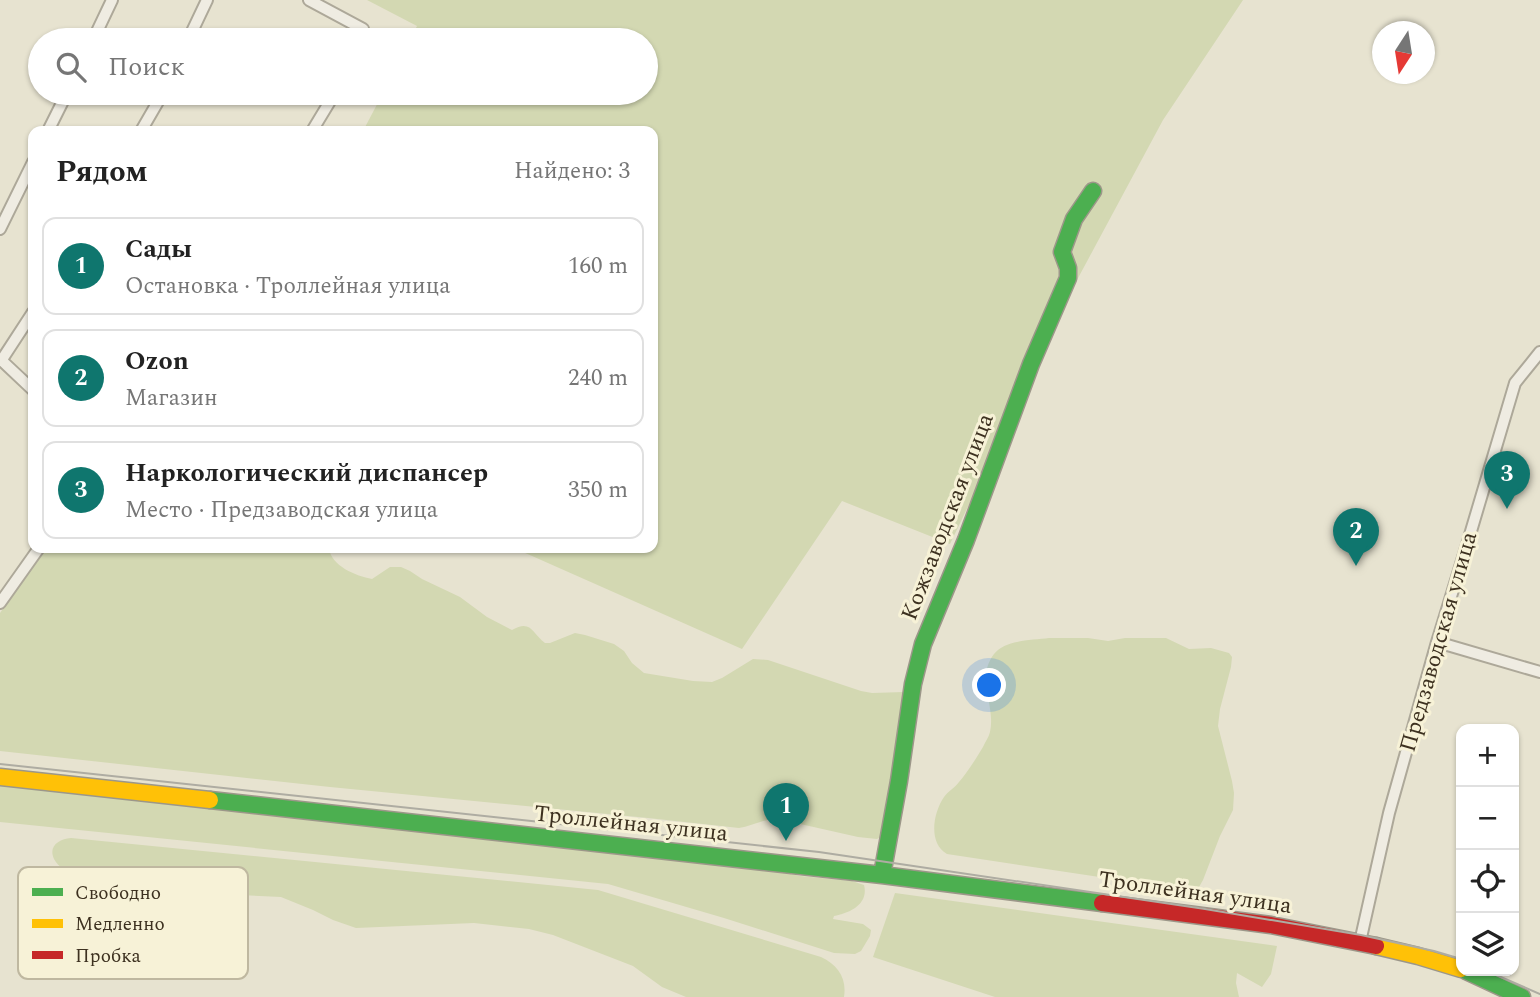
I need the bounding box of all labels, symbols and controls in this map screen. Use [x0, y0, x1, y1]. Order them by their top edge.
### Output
north arrow [1372, 21, 1435, 84]
search box [28, 28, 658, 105]
text: Поиск [108, 47, 185, 87]
icon: search [52, 48, 90, 86]
text: Рядом [56, 149, 148, 195]
text: Найдено: 3 [514, 154, 630, 189]
text: Сады [125, 229, 192, 269]
text: 1 [75, 249, 87, 284]
text: 160 m [568, 249, 628, 284]
text: Остановка · Троллейная улица [125, 269, 450, 304]
text: Ozon [125, 341, 189, 381]
text: 2 [75, 361, 87, 396]
text: 240 m [568, 361, 628, 396]
text: Магазин [125, 381, 218, 416]
street label: Кожзаводская улица [892, 408, 1004, 626]
pin: 3 [1484, 451, 1530, 509]
text: Наркологический диспансер [125, 453, 488, 493]
text: 3 [75, 473, 87, 508]
text: 350 m [568, 473, 628, 508]
text: Место · Предзаводская улица [125, 493, 438, 528]
pin: 2 [1333, 508, 1379, 566]
street label: Предзаводская улица [1391, 528, 1487, 756]
your location [972, 668, 1006, 702]
map controls [1456, 724, 1519, 976]
button: + [1456, 724, 1519, 787]
pin: 1 [763, 783, 809, 841]
button: − [1456, 787, 1519, 850]
street label: Троллейная улица [532, 796, 730, 852]
button: locate [1456, 850, 1519, 913]
street label: Троллейная улица [1096, 862, 1294, 924]
legend [18, 867, 248, 979]
text: Свободно [75, 879, 161, 908]
text: Медленно [75, 910, 165, 939]
button: layers [1456, 913, 1519, 976]
text: Пробка [75, 942, 142, 971]

